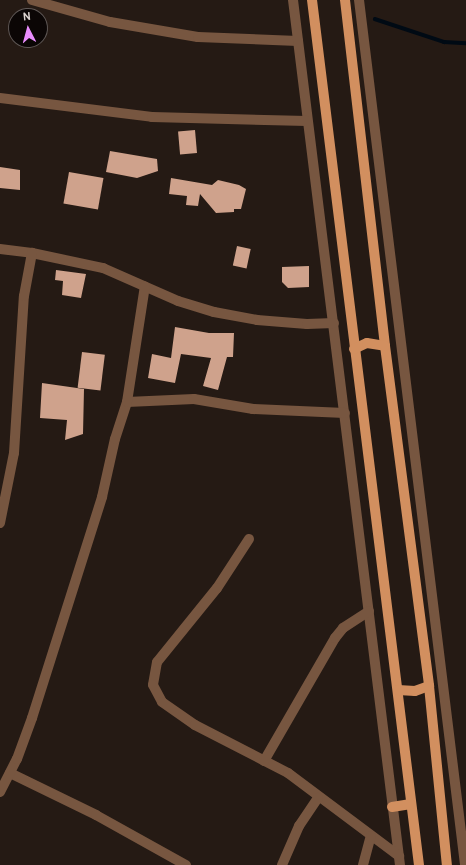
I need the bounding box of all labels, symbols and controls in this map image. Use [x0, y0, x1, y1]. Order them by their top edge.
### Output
north arrow [8, 8, 48, 48]
text: N [22, 10, 32, 24]

